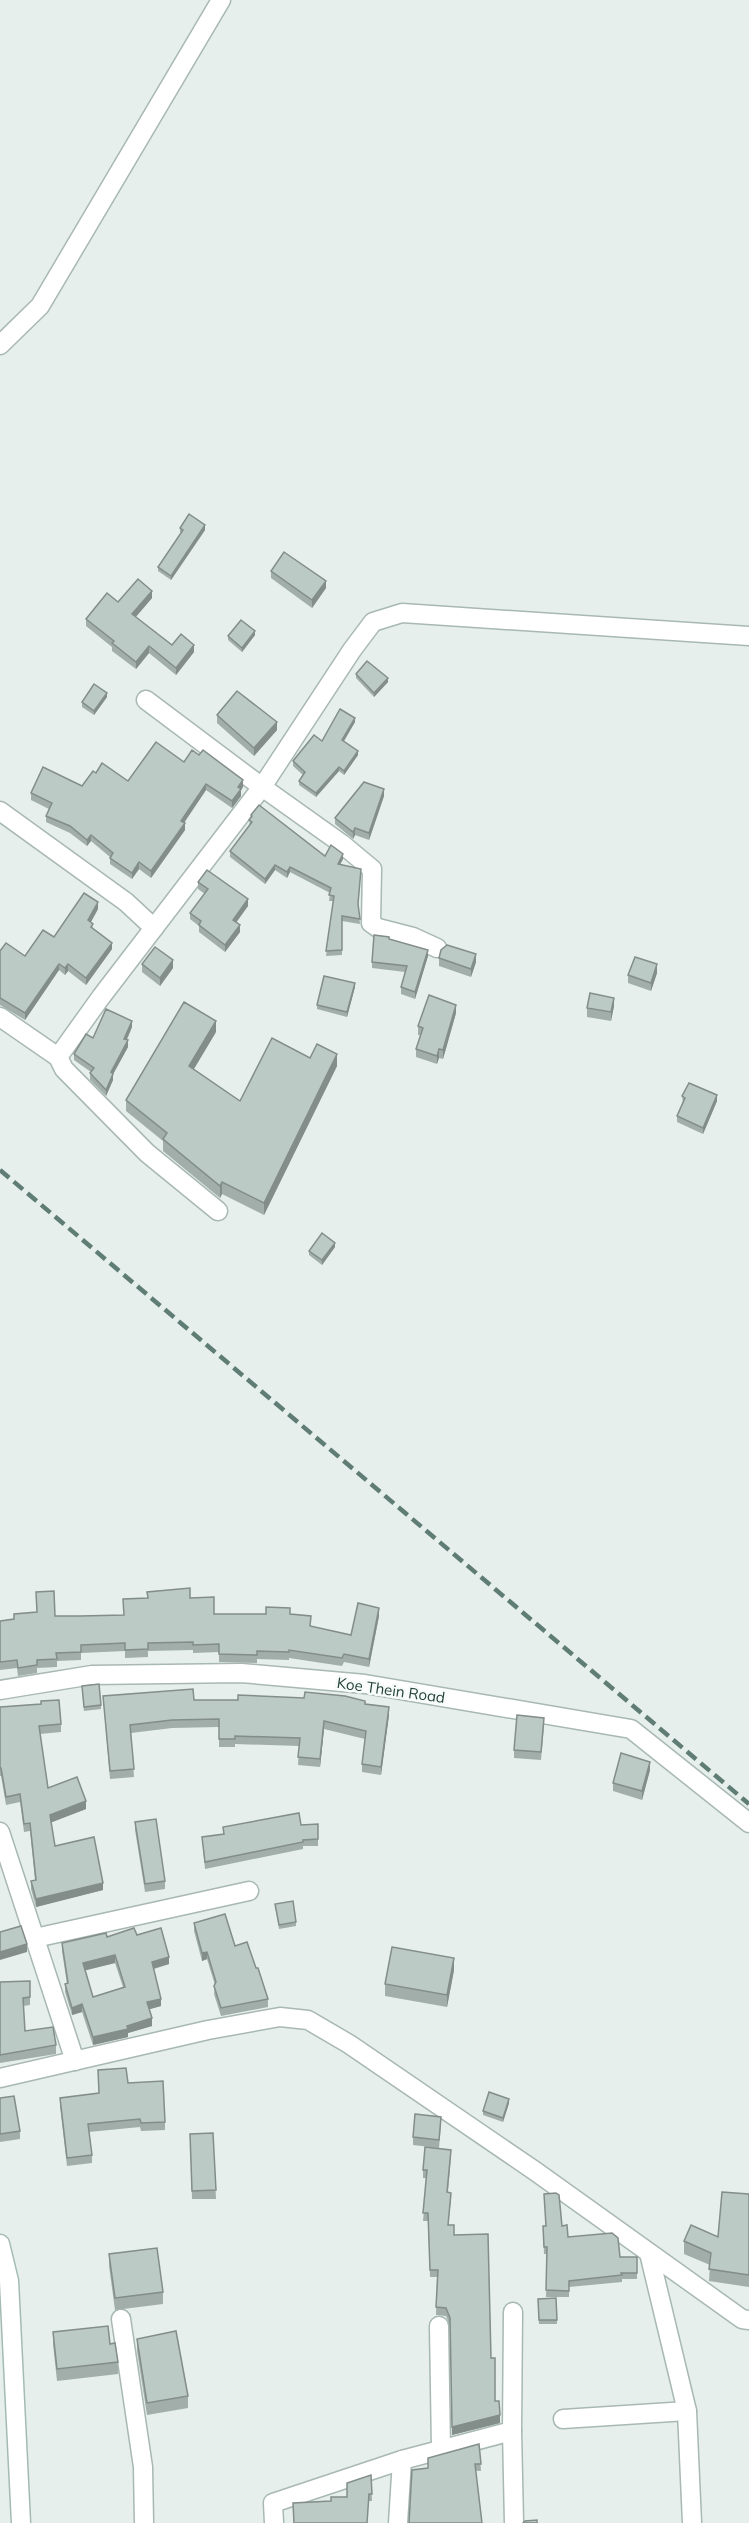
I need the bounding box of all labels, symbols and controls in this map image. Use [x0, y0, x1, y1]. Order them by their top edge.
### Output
street label: Koe Thein Road [336, 1673, 446, 1707]

